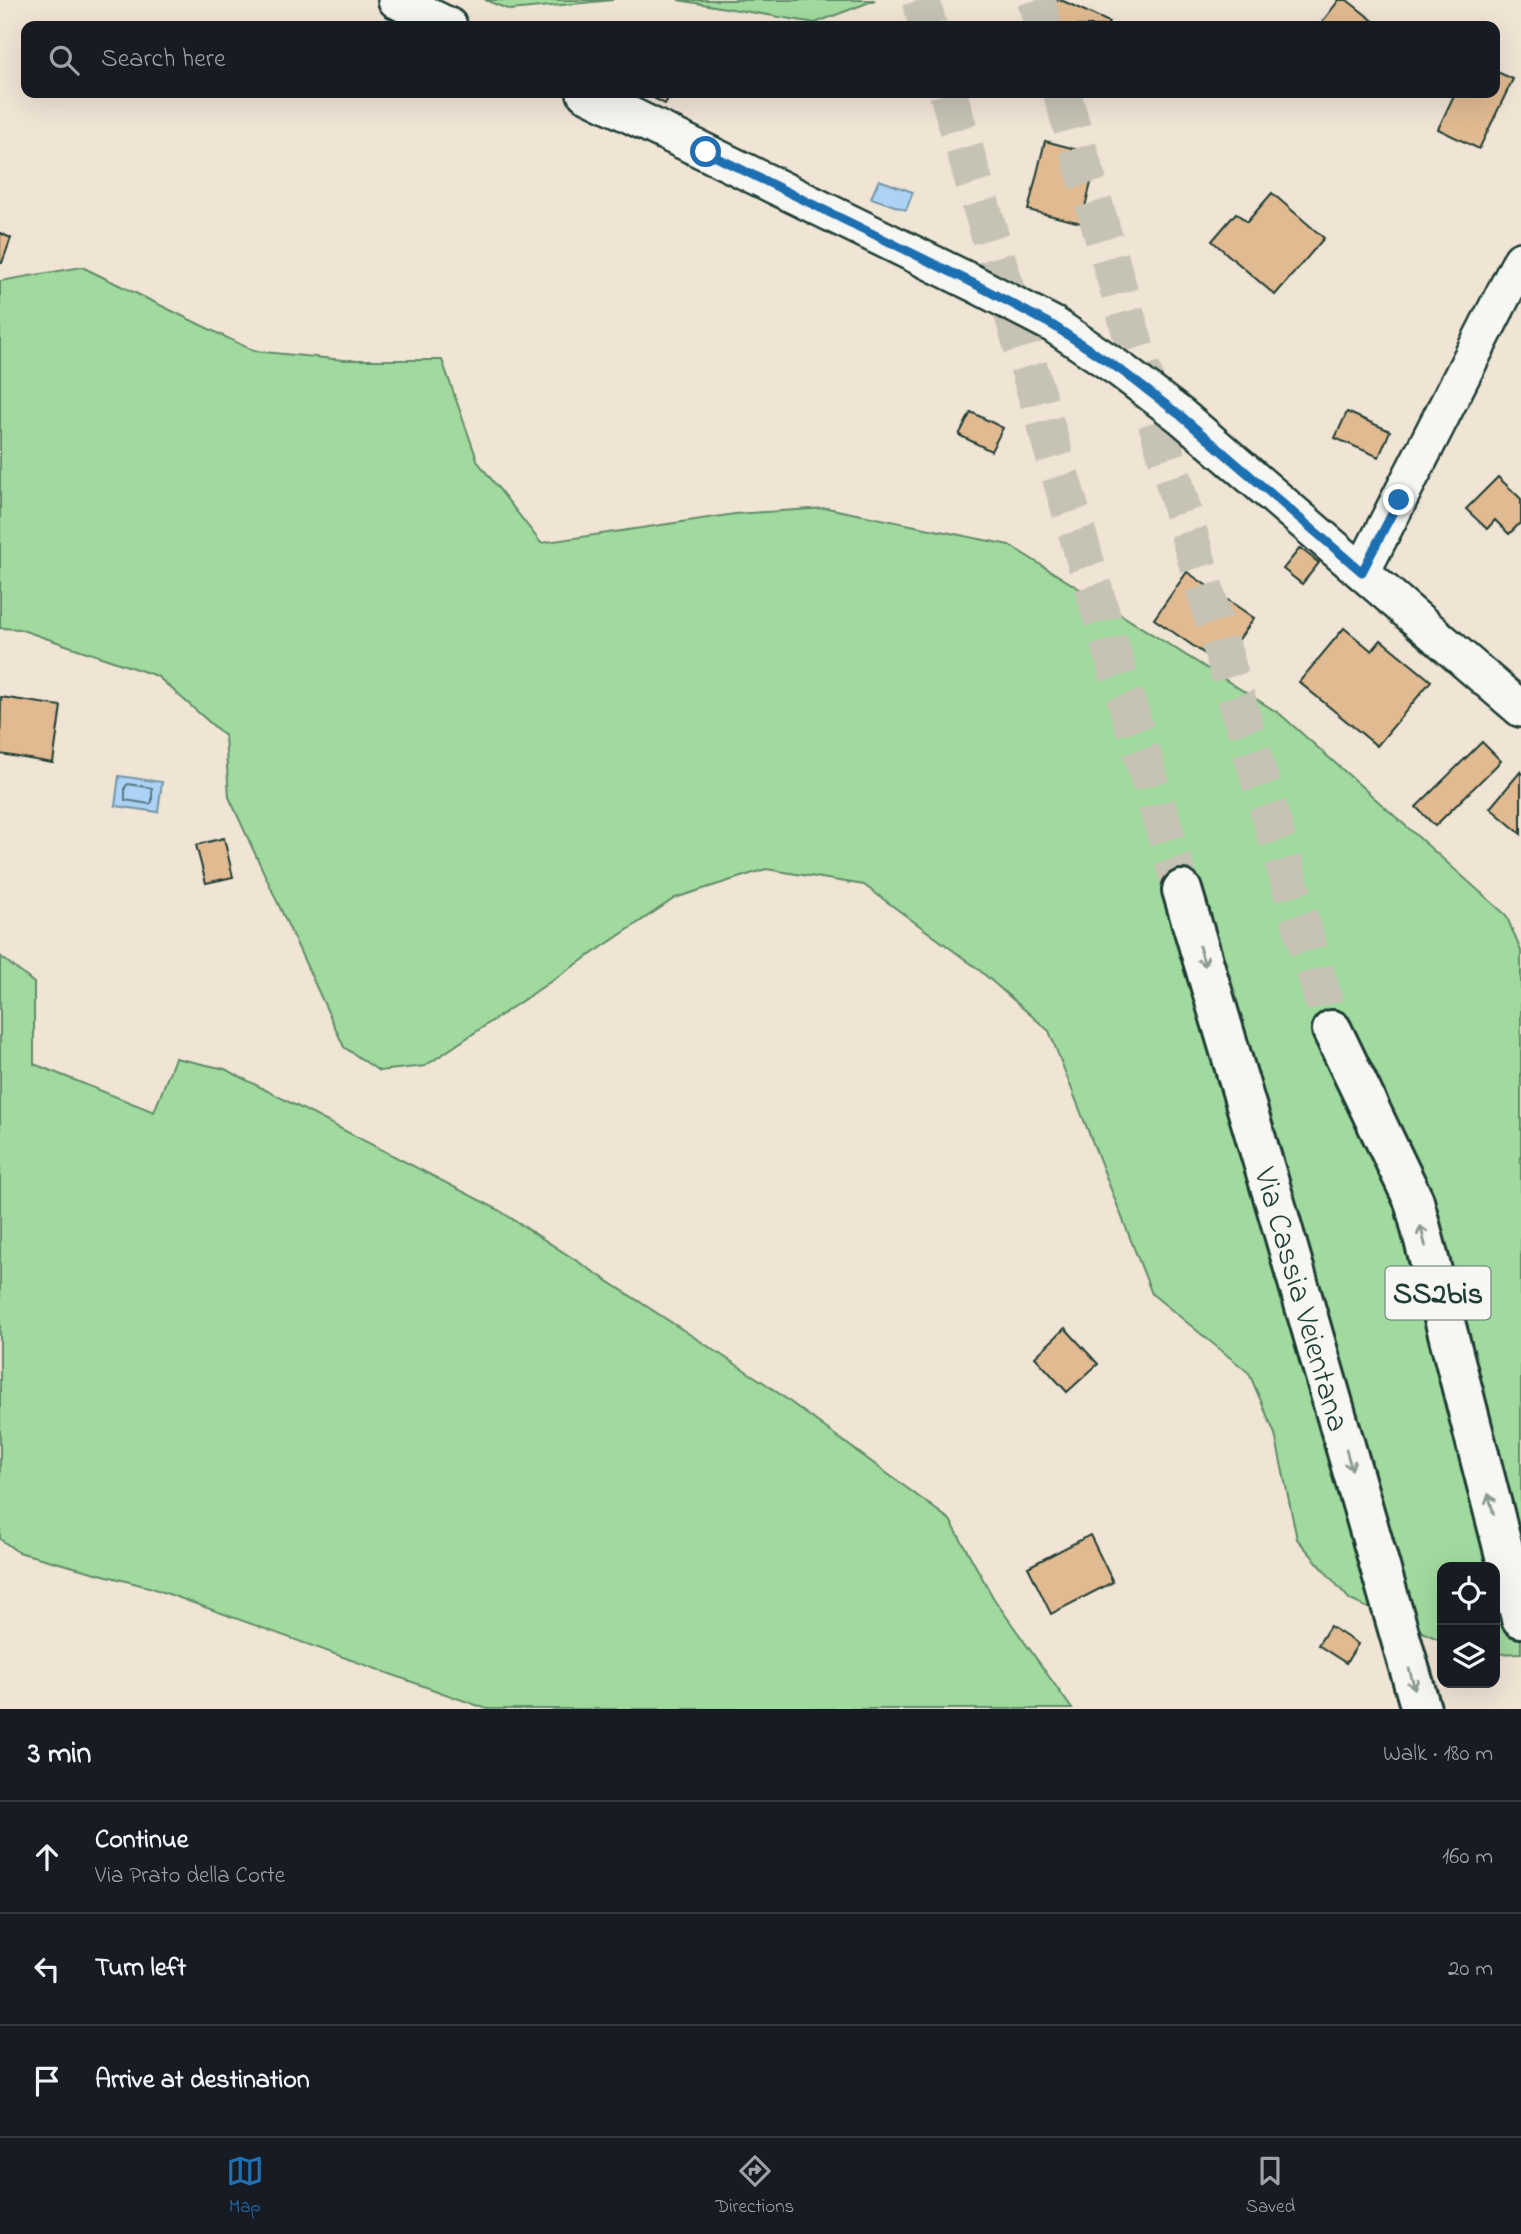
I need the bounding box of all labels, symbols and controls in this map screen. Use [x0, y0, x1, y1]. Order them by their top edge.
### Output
search box [21, 21, 1500, 98]
icon: search [45, 41, 83, 79]
text: Search here [101, 41, 226, 79]
route start [690, 136, 721, 167]
route end [1383, 484, 1414, 515]
one-way arrow [1196, 944, 1209, 966]
street label: Via Cassia Veientana [1239, 1162, 1360, 1437]
one-way arrow [1416, 1225, 1429, 1248]
road number: SS2bis [1386, 1266, 1490, 1320]
one-way arrow [1343, 1448, 1356, 1471]
one-way arrow [1484, 1493, 1497, 1516]
map controls [1437, 1562, 1500, 1688]
button: locate [1437, 1562, 1500, 1625]
button: layers [1437, 1625, 1500, 1688]
one-way arrow [1406, 1667, 1419, 1689]
text: 3 min [28, 1733, 91, 1777]
text: Walk · 180 m [1383, 1738, 1493, 1771]
text: Continue [95, 1822, 188, 1860]
icon: ahead [28, 1838, 66, 1876]
text: 160 m [1442, 1841, 1493, 1874]
text: Via Prato della Corte [95, 1860, 285, 1893]
icon: left [28, 1950, 66, 1988]
text: Turn left [95, 1950, 186, 1988]
text: 20 m [1448, 1953, 1493, 1986]
icon: arrive [28, 2062, 66, 2100]
text: Arrive at destination [95, 2062, 310, 2100]
tab: Map [226, 2152, 264, 2221]
tab: Directions [715, 2152, 794, 2221]
tab: Saved [1246, 2152, 1295, 2221]

